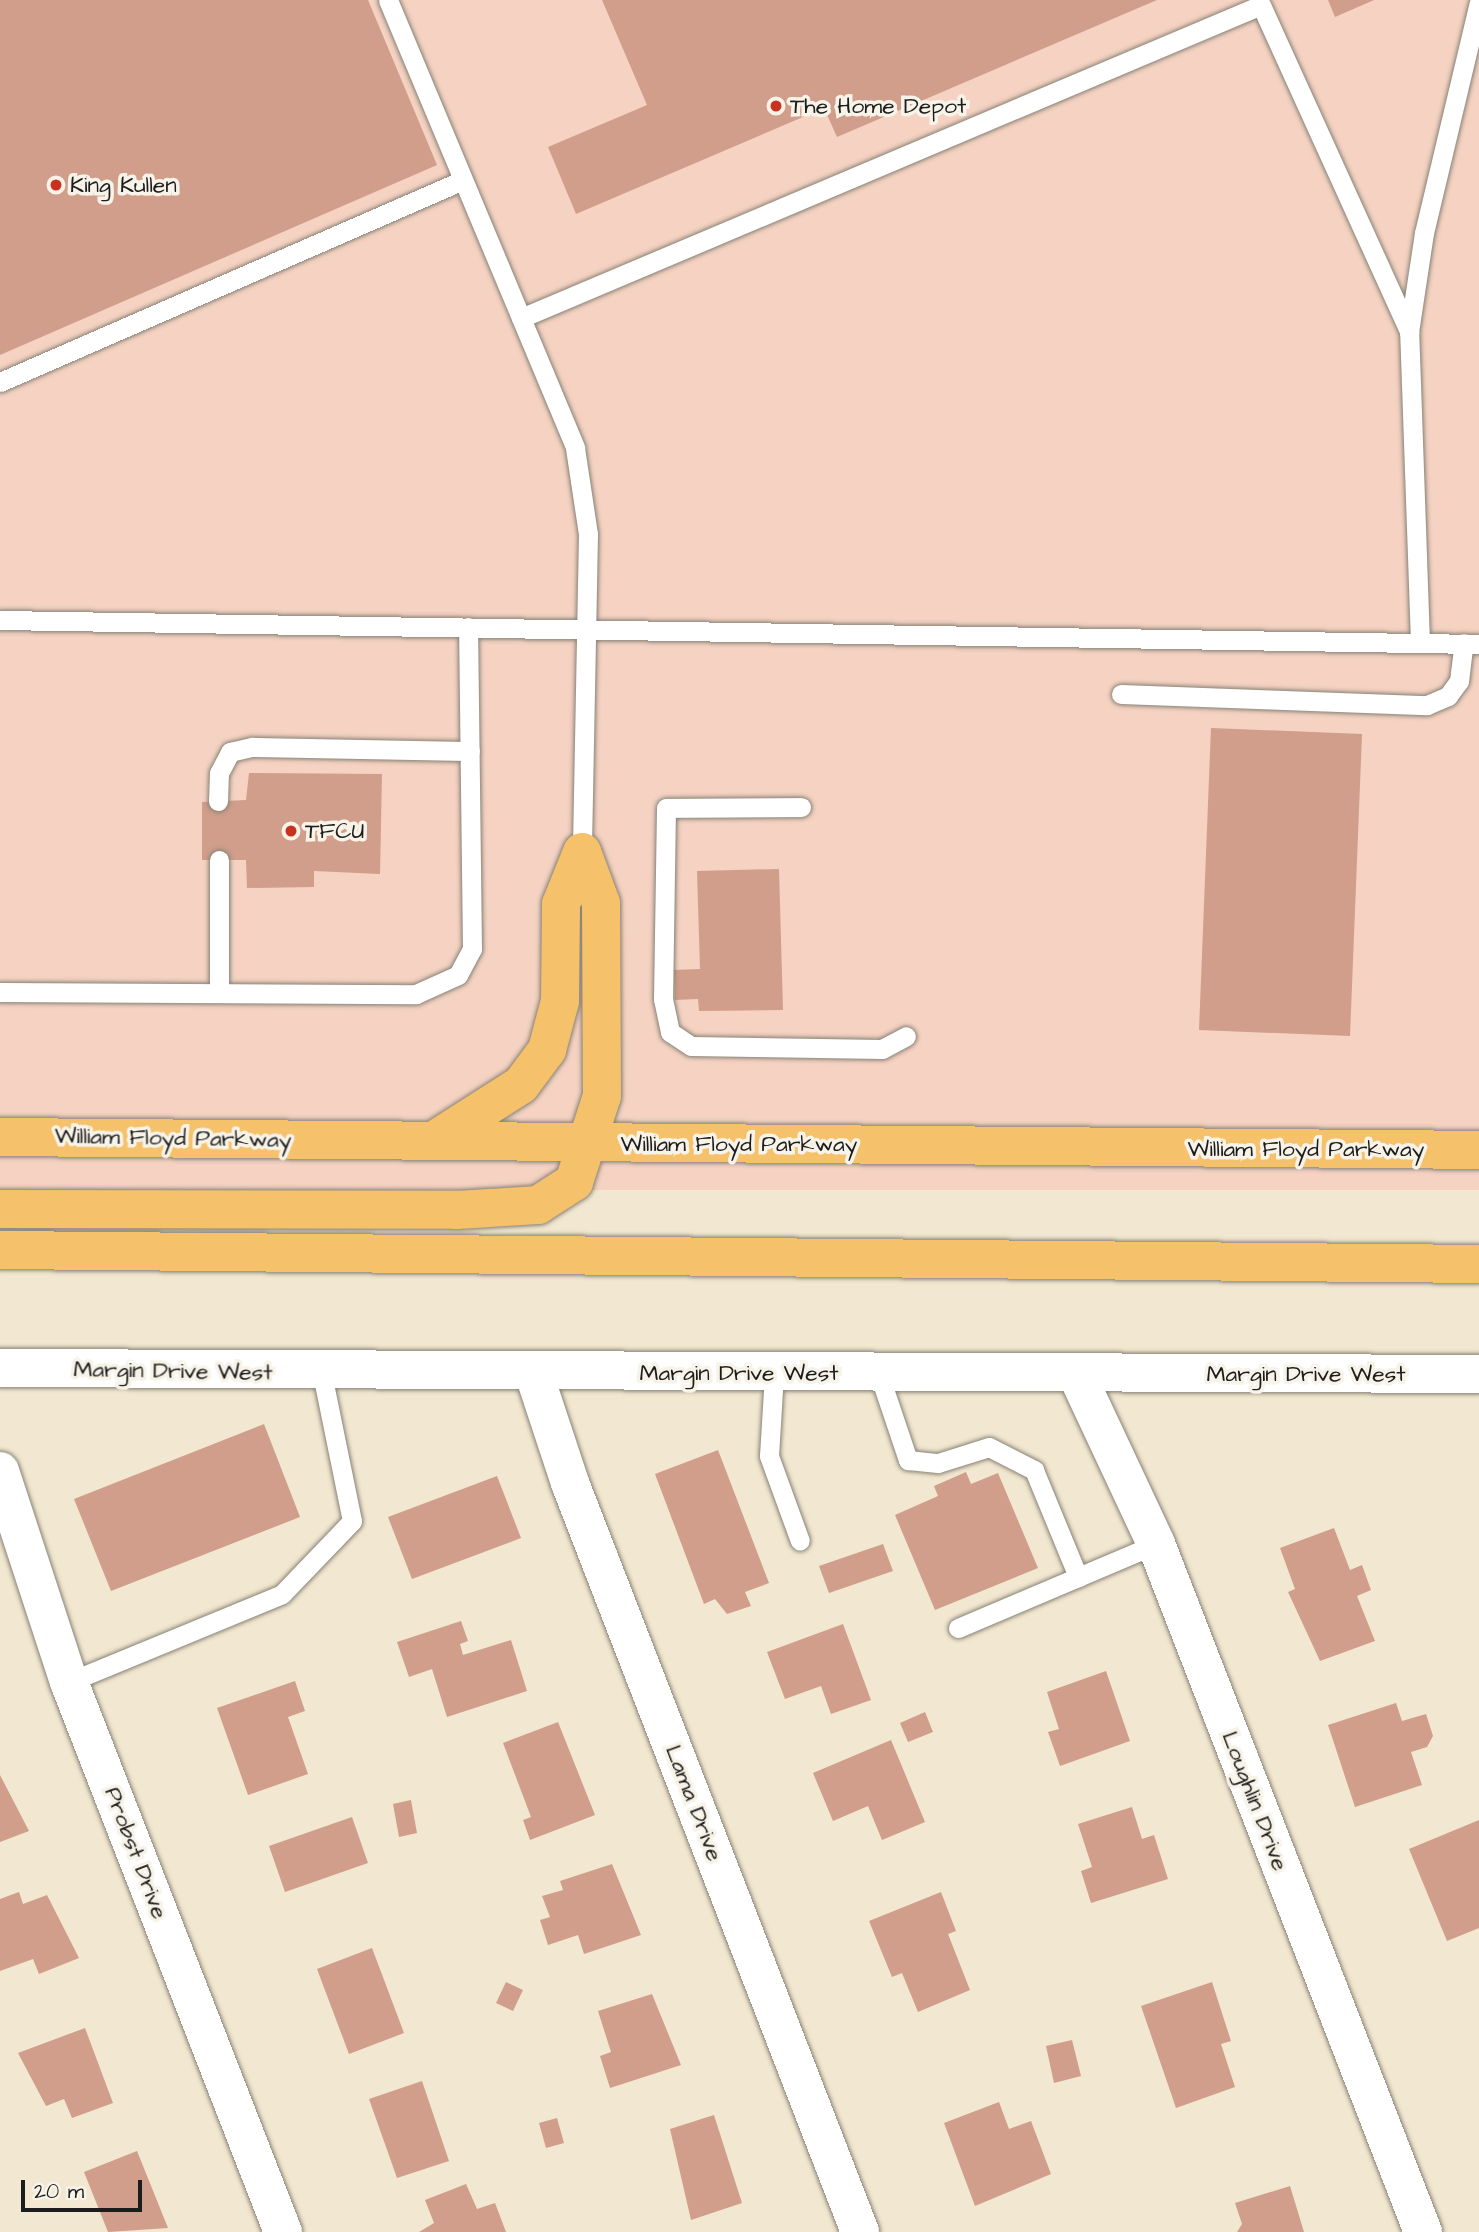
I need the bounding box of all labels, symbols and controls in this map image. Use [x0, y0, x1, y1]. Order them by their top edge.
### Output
place label: The Home Depot [790, 92, 966, 120]
marker: The Home Depot [768, 98, 784, 114]
place label: King Kullen [70, 171, 177, 199]
marker: King Kullen [48, 177, 64, 193]
place label: TFCU [305, 817, 364, 845]
marker: TFCU [283, 823, 299, 839]
street label: William Floyd Parkway [54, 1122, 292, 1154]
street label: William Floyd Parkway [621, 1130, 857, 1158]
street label: William Floyd Parkway [1188, 1135, 1424, 1163]
street label: Margin Drive West [73, 1355, 273, 1387]
street label: Margin Drive West [639, 1359, 839, 1387]
street label: Margin Drive West [1206, 1360, 1406, 1388]
street label: Loughlin Drive [1216, 1727, 1294, 1875]
street label: Lama Drive [659, 1741, 729, 1865]
street label: Probst Drive [98, 1783, 174, 1923]
scale bar [24, 2166, 145, 2210]
text: 20 m [34, 2177, 84, 2206]

